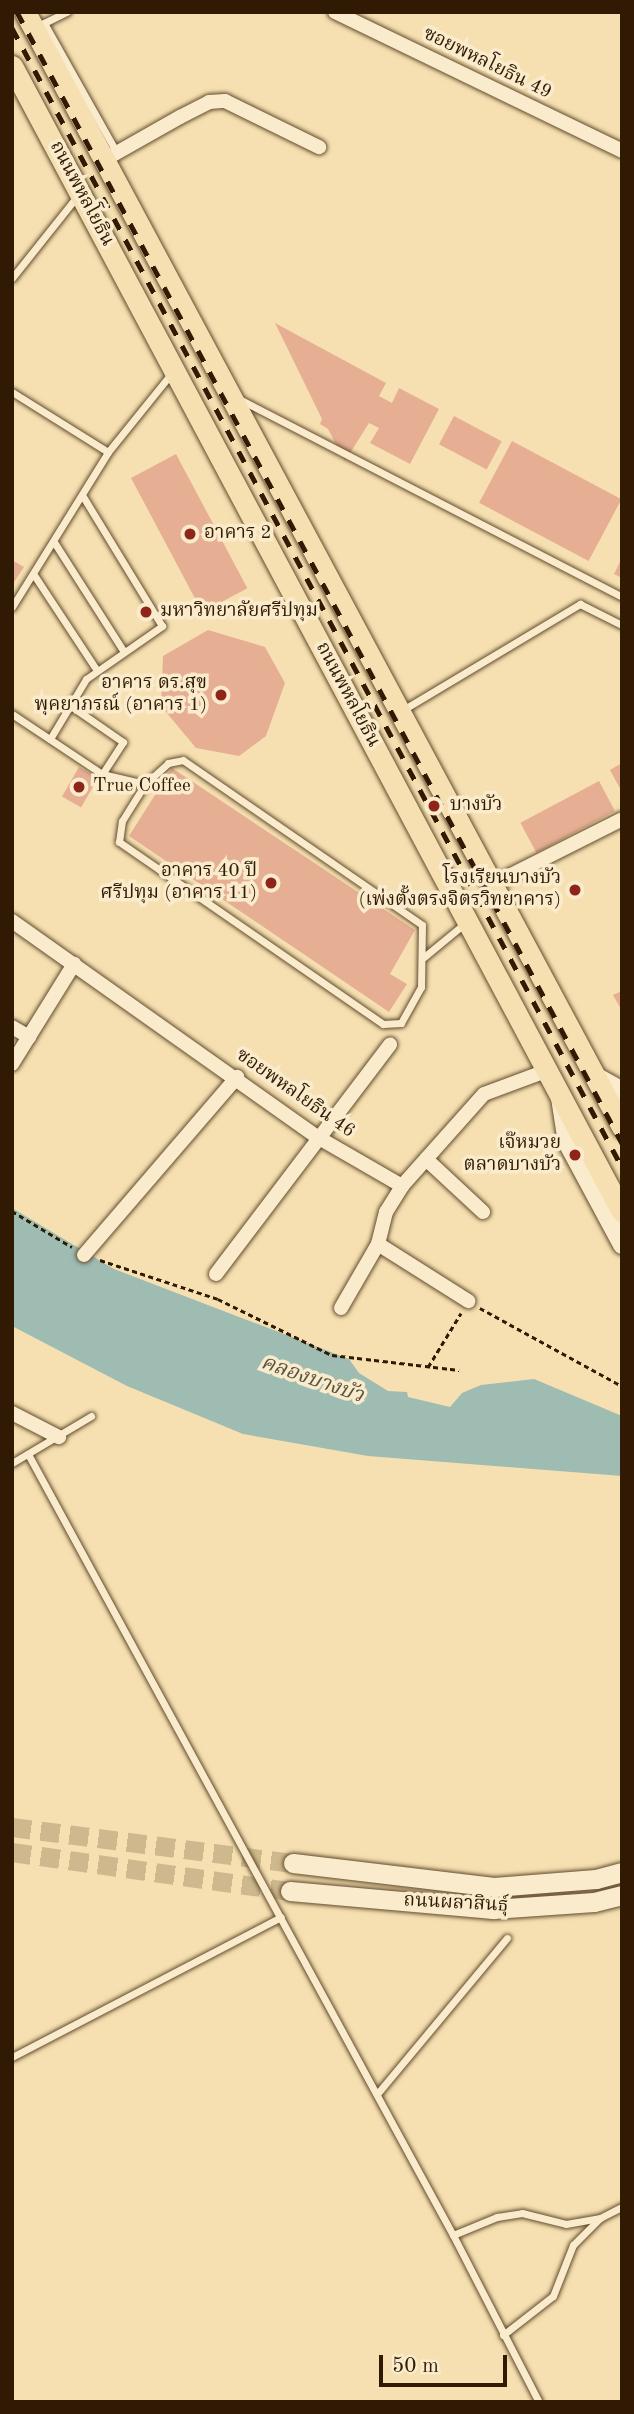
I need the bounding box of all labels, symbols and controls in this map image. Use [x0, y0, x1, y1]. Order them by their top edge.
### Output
street label: ซอยพหลโยธิน 49 [419, 23, 555, 105]
street label: ถนนพหลโยธิน [44, 138, 118, 250]
place label: อาคาร 2 [204, 523, 272, 545]
marker: อาคาร 2 [182, 526, 198, 542]
place label: มหาวิทยาลัยศรีปทุม [160, 601, 318, 623]
marker: มหาวิทยาลัยศรีปทุม [138, 604, 154, 620]
street label: ถนนพหลโยธิน [310, 639, 384, 751]
place label: อาคาร ดร.สุข พุคยาภรณ์ (อาคาร 1) [34, 673, 207, 717]
marker: อาคาร ดร.สุข พุคยาภรณ์ (อาคาร 1) [213, 687, 229, 703]
place label: True Coffee [93, 776, 191, 798]
marker: True Coffee [71, 779, 87, 795]
place label: บางบัว [450, 795, 502, 817]
marker: บางบัว [424, 796, 444, 816]
place label: อาคาร 40 ปี ศรีปทุม (อาคาร 11) [100, 861, 257, 905]
place label: โรงเรียนบางบัว (เพ่งตั้งตรงจิตรวิทยาคาร) [358, 868, 561, 912]
marker: อาคาร 40 ปี ศรีปทุม (อาคาร 11) [263, 875, 279, 891]
marker: โรงเรียนบางบัว (เพ่งตั้งตรงจิตรวิทยาคาร) [567, 882, 583, 898]
street label: ซอยพหลโยธิน 46 [231, 1044, 359, 1144]
place label: เจ๊หมวย ตลาดบางบัว [464, 1133, 561, 1177]
marker: เจ๊หมวย ตลาดบางบัว [567, 1147, 583, 1163]
water label: คลองบางบัว [258, 1351, 366, 1409]
street label: ถนนผลาสินธุ์ [403, 1890, 509, 1918]
scale bar [382, 2340, 510, 2384]
text: 50 m [392, 2356, 439, 2377]

